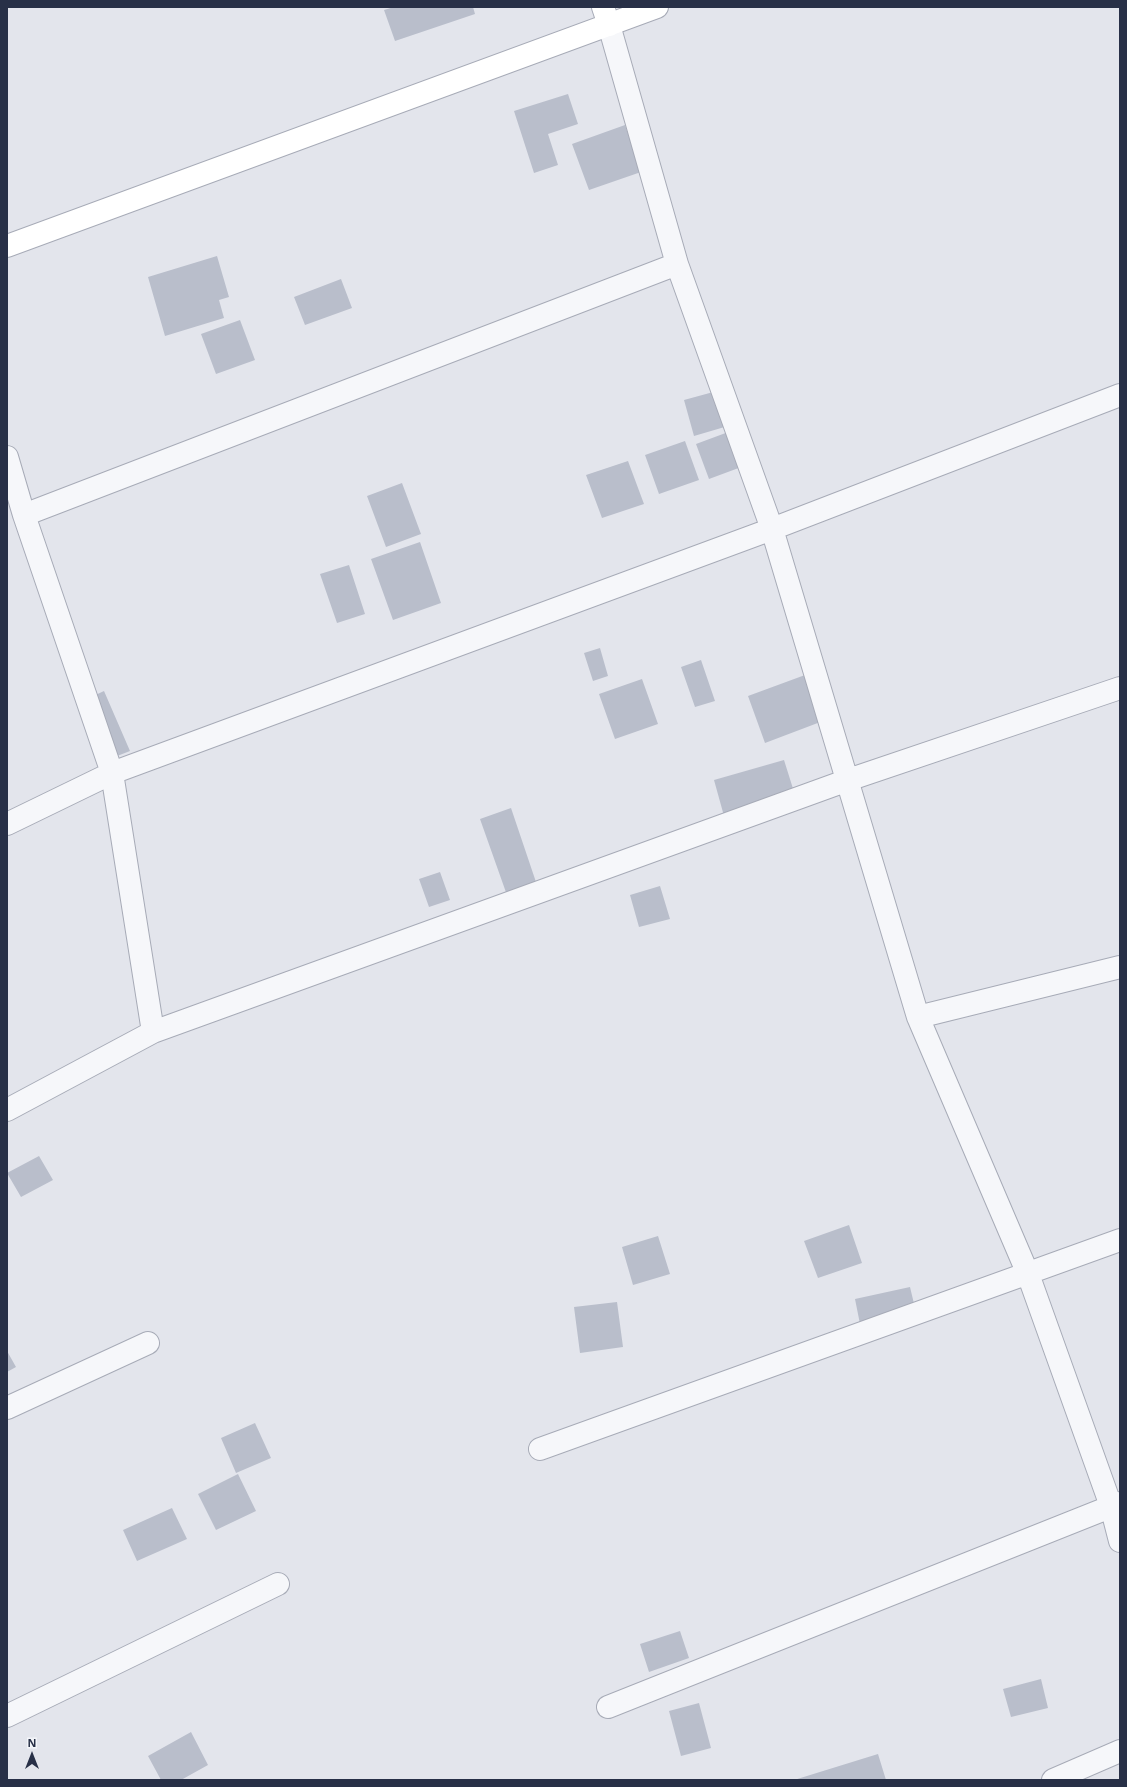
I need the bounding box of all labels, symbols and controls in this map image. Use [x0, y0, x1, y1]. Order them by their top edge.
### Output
north arrow [12, 1735, 52, 1775]
text: N [28, 1735, 36, 1750]

